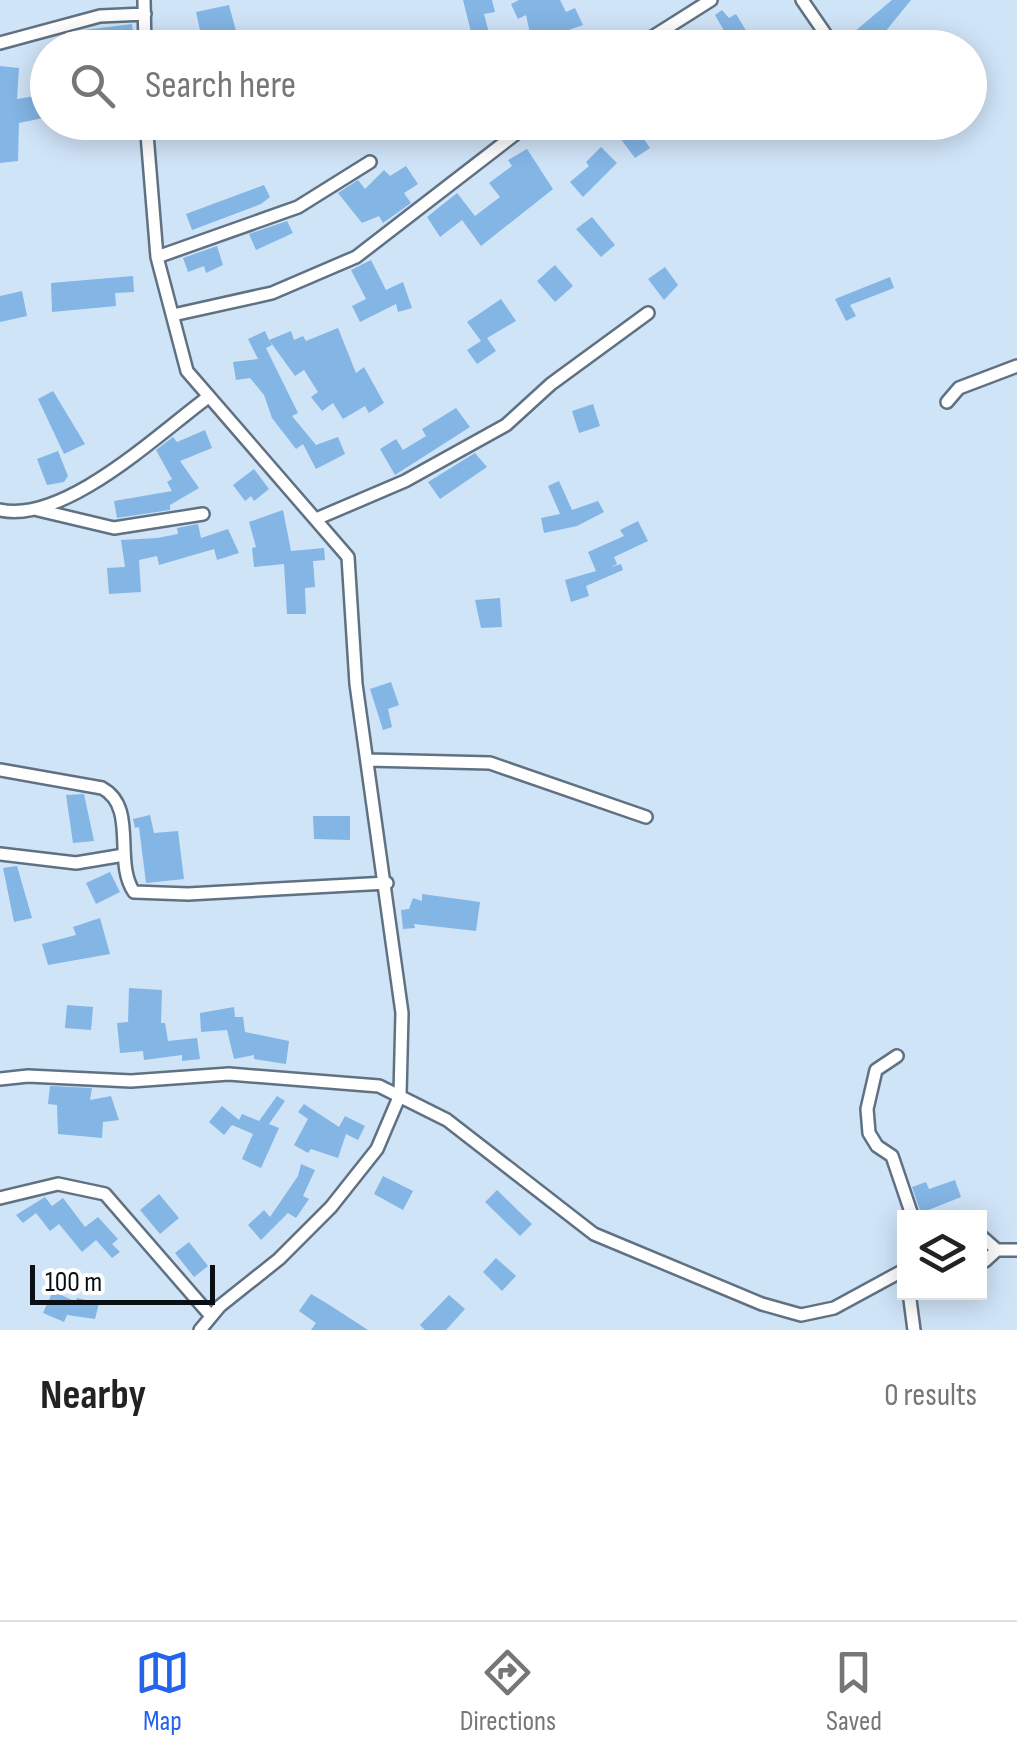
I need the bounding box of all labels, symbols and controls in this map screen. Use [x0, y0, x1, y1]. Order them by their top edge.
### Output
search box [30, 30, 987, 140]
icon: search [65, 58, 120, 113]
text: Search here [145, 63, 296, 108]
map controls [897, 1210, 987, 1300]
button: layers [897, 1210, 987, 1300]
scale bar [30, 1260, 215, 1304]
text: 100 m [45, 1266, 102, 1299]
text: Nearby [40, 1370, 146, 1421]
text: 0 results [884, 1376, 977, 1415]
tab: Map [135, 1645, 190, 1738]
tab: Directions [460, 1645, 556, 1738]
tab: Saved [826, 1645, 882, 1738]

